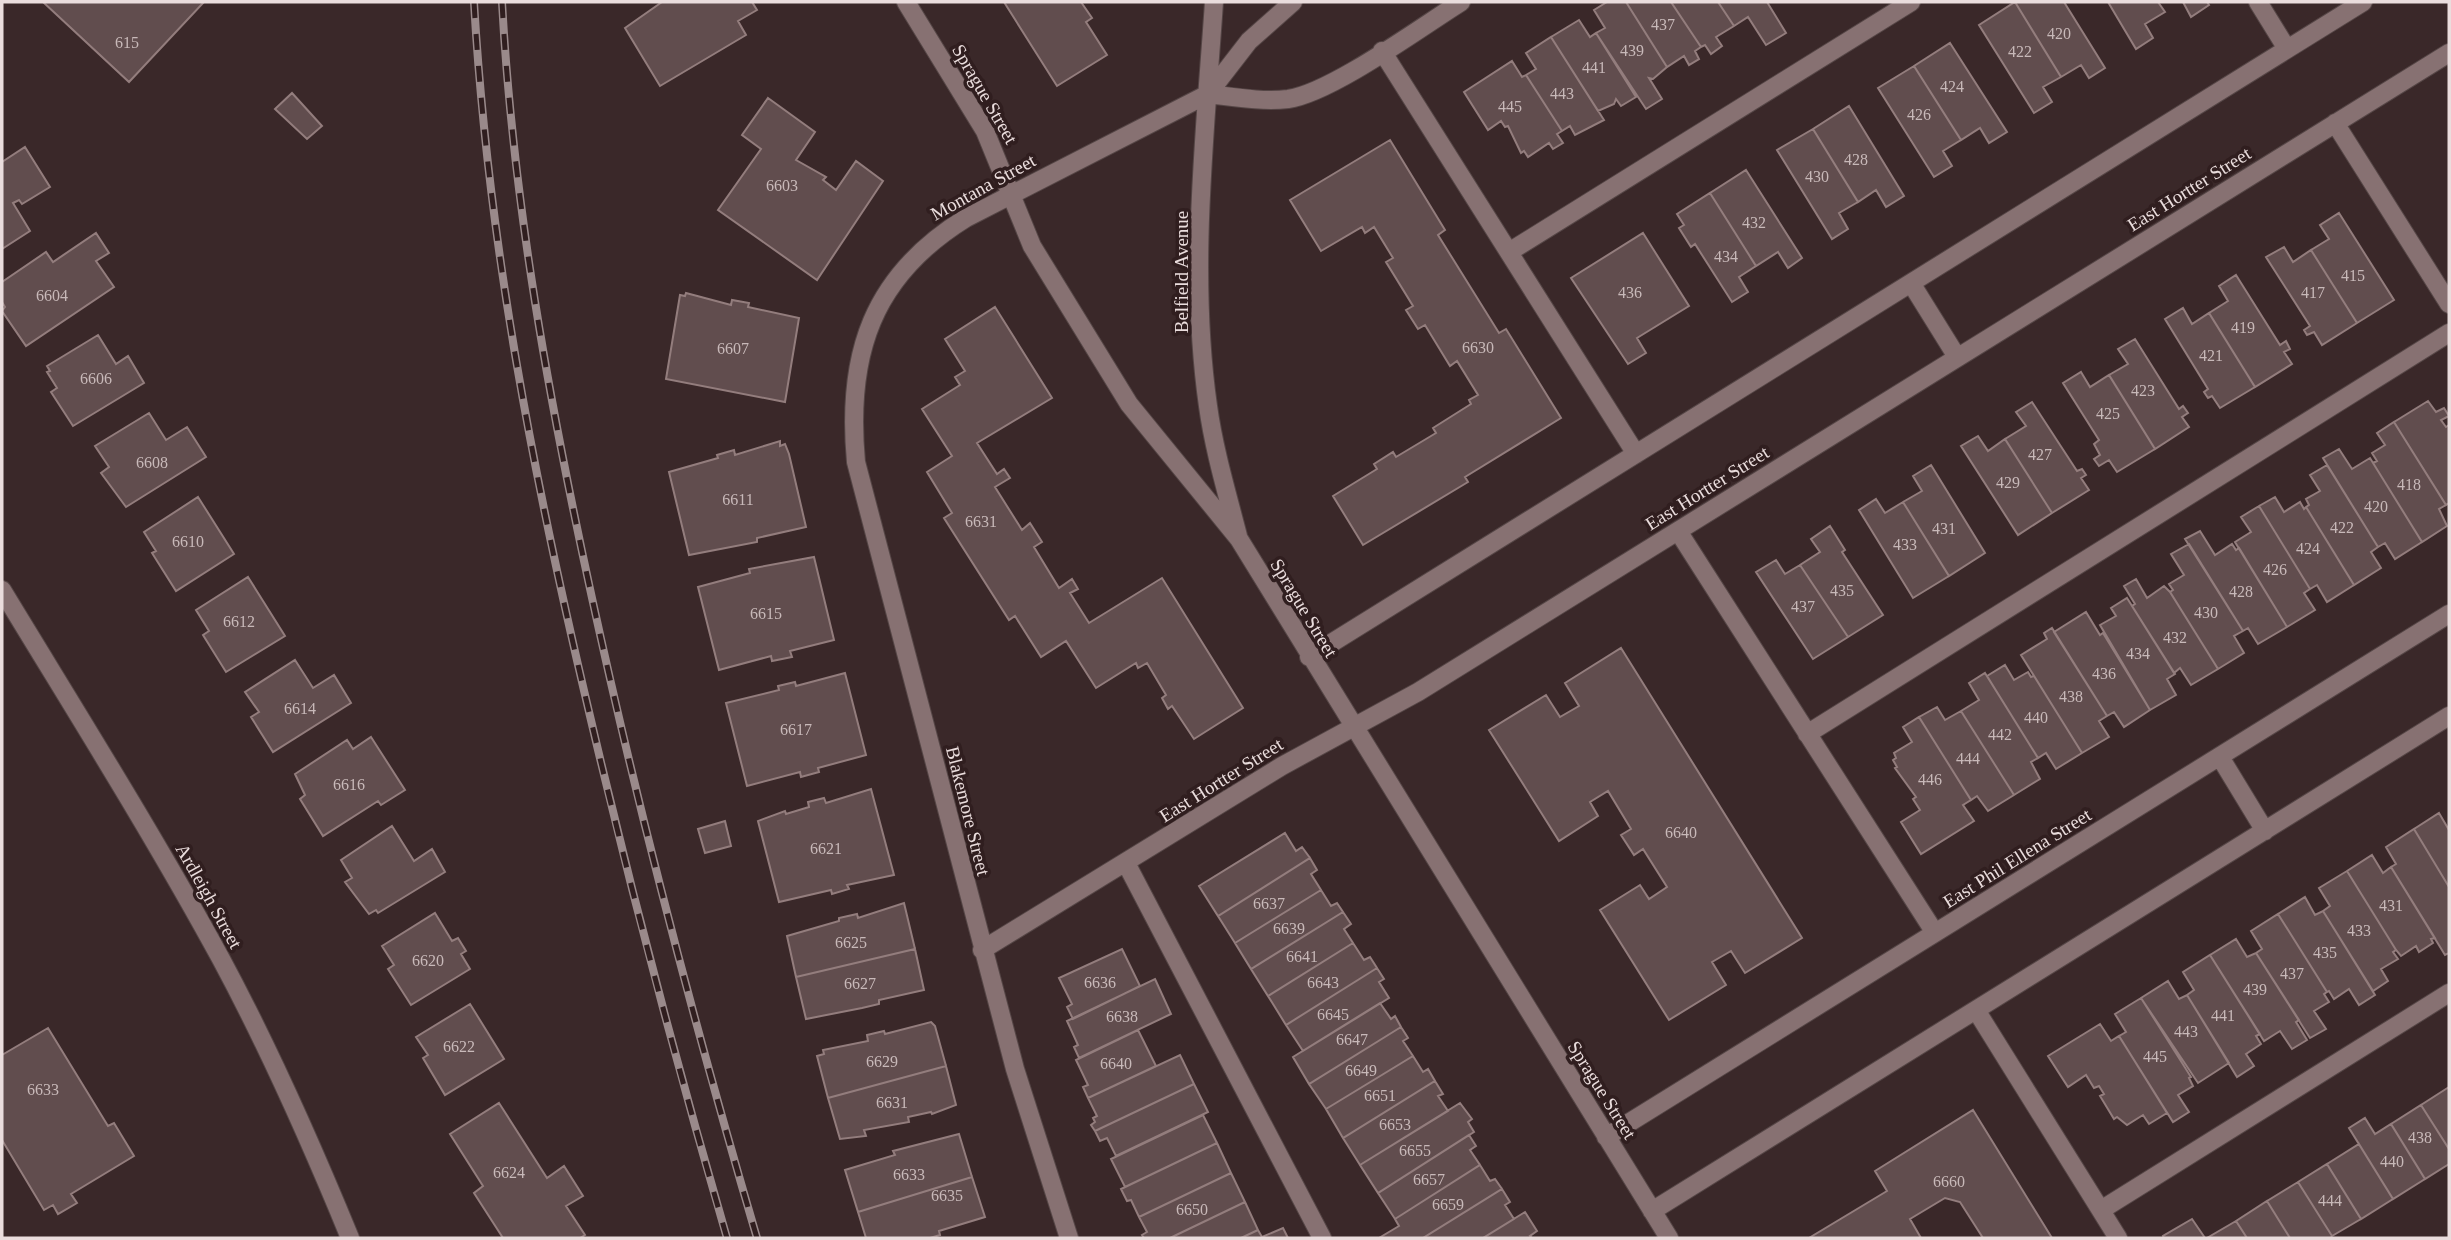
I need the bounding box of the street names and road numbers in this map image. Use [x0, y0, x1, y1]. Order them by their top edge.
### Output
street label: Sprague Street [948, 41, 1022, 148]
street label: East Hortter Street [2123, 142, 2255, 235]
street label: Montana Street [927, 149, 1040, 224]
street label: Belfield Avenue [1171, 211, 1192, 333]
street label: East Hortter Street [1641, 441, 1773, 534]
street label: Sprague Street [1266, 555, 1342, 662]
street label: East Hortter Street [1155, 733, 1287, 826]
street label: Blakemore Street [942, 744, 994, 878]
street label: East Phil Ellena Street [1939, 804, 2095, 912]
street label: Ardleigh Street [172, 840, 247, 953]
street label: Sprague Street [1564, 1037, 1641, 1143]

